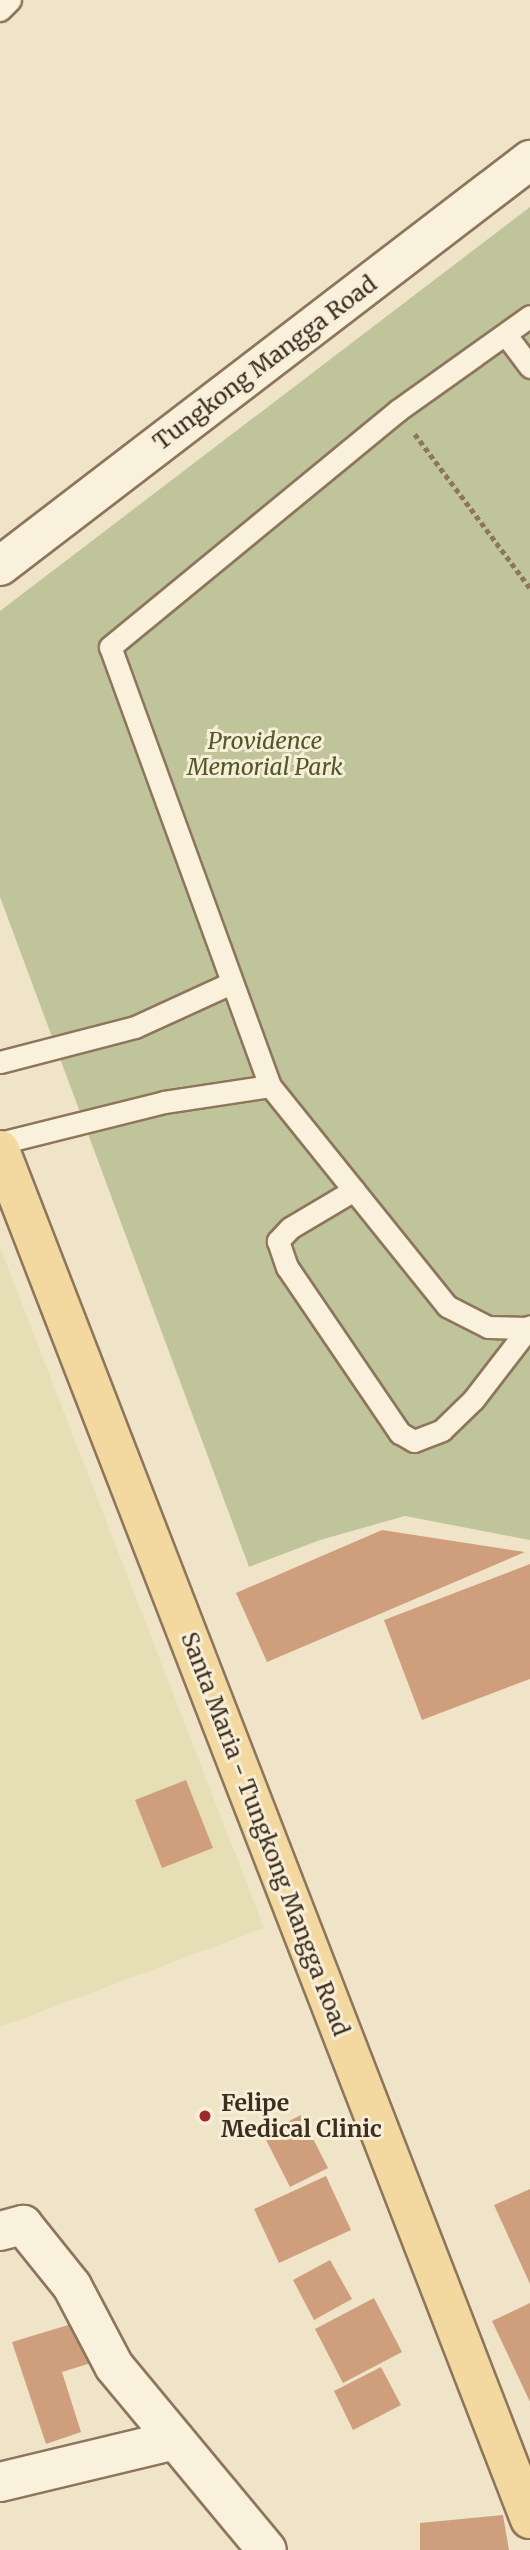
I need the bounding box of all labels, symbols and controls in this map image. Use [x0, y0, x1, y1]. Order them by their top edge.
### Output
street label: Tungkong Mangga Road [148, 270, 382, 456]
park label: Providence Memorial Park [187, 727, 343, 781]
street label: Santa Maria - Tungkong Mangga Road [175, 1628, 355, 2040]
place label: Felipe Medical Clinic [221, 2089, 382, 2143]
marker: Felipe Medical Clinic [195, 2106, 215, 2126]

